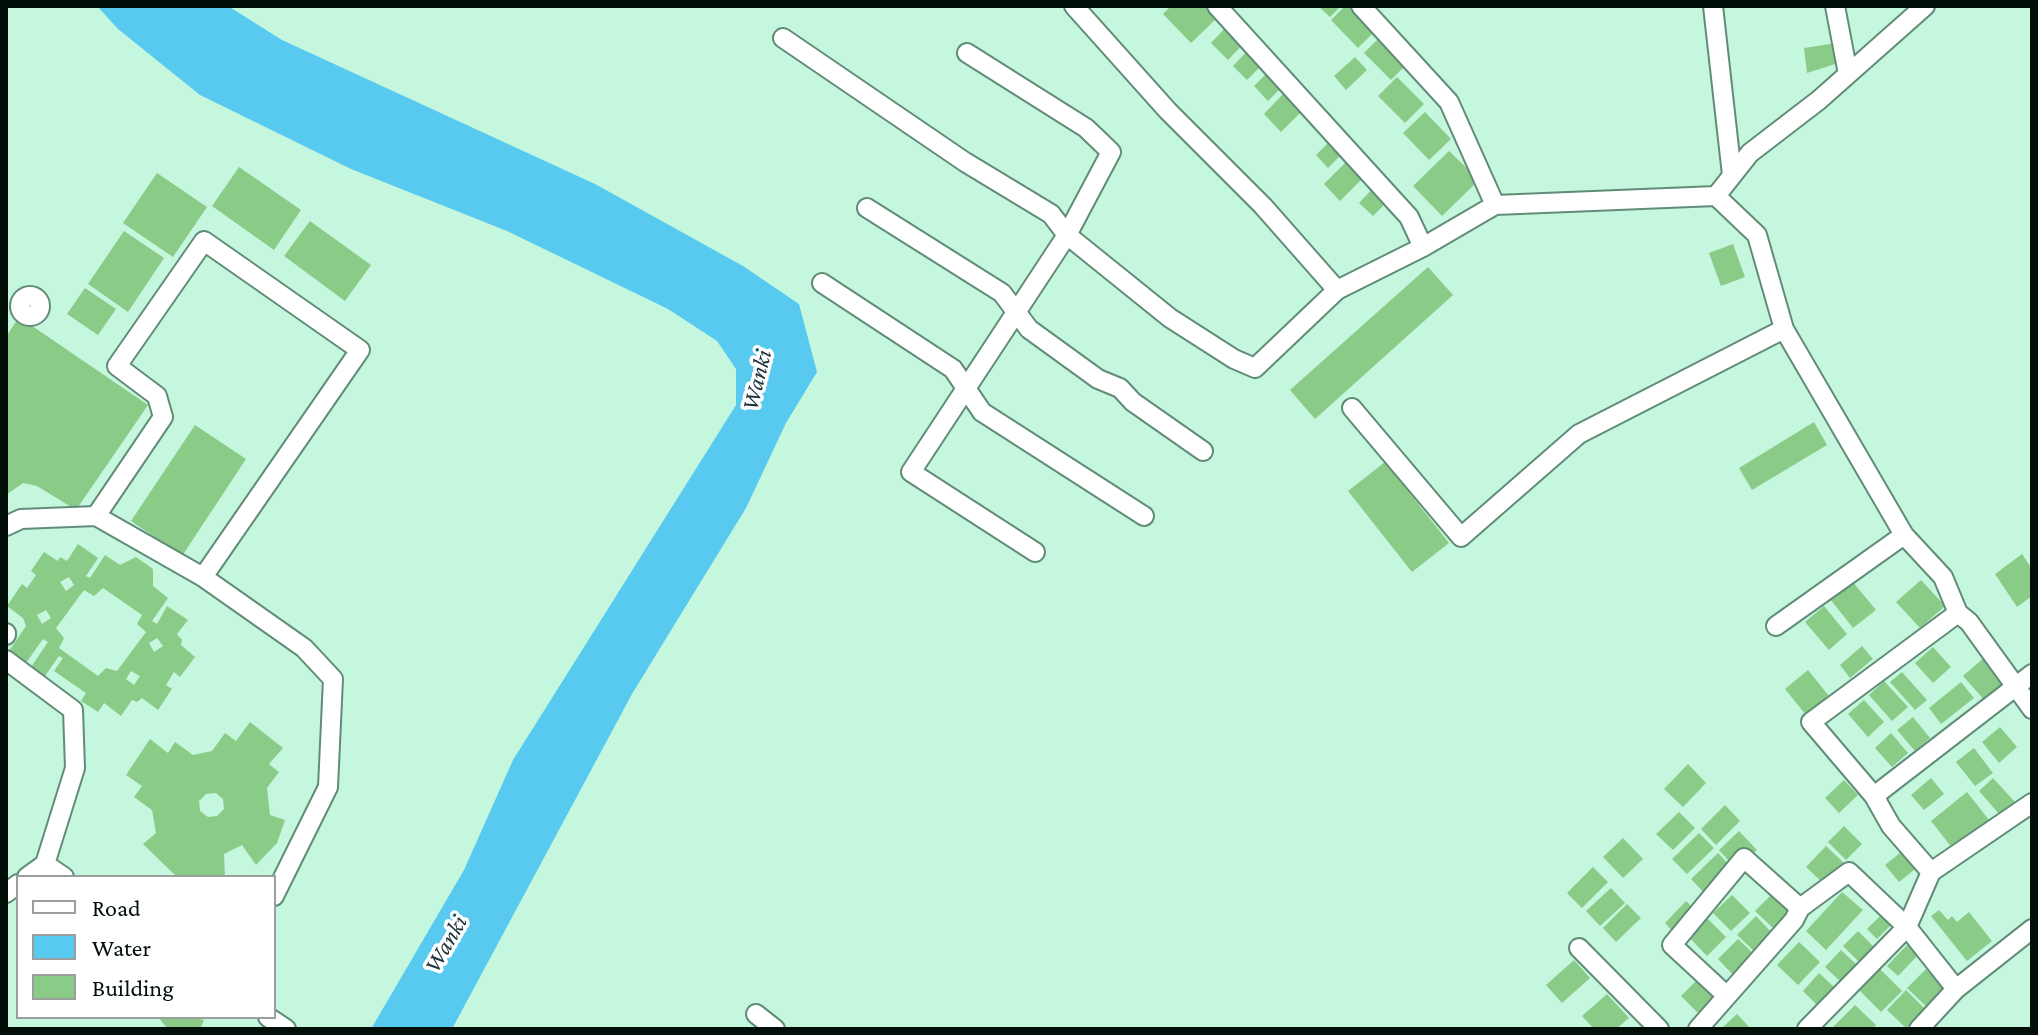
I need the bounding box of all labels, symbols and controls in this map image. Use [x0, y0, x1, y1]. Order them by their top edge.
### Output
water label: Wanki [736, 347, 778, 413]
legend [16, 875, 276, 1019]
text: Road [92, 894, 141, 921]
water label: Wanki [418, 910, 474, 978]
text: Water [92, 934, 151, 961]
text: Building [92, 974, 174, 1001]

